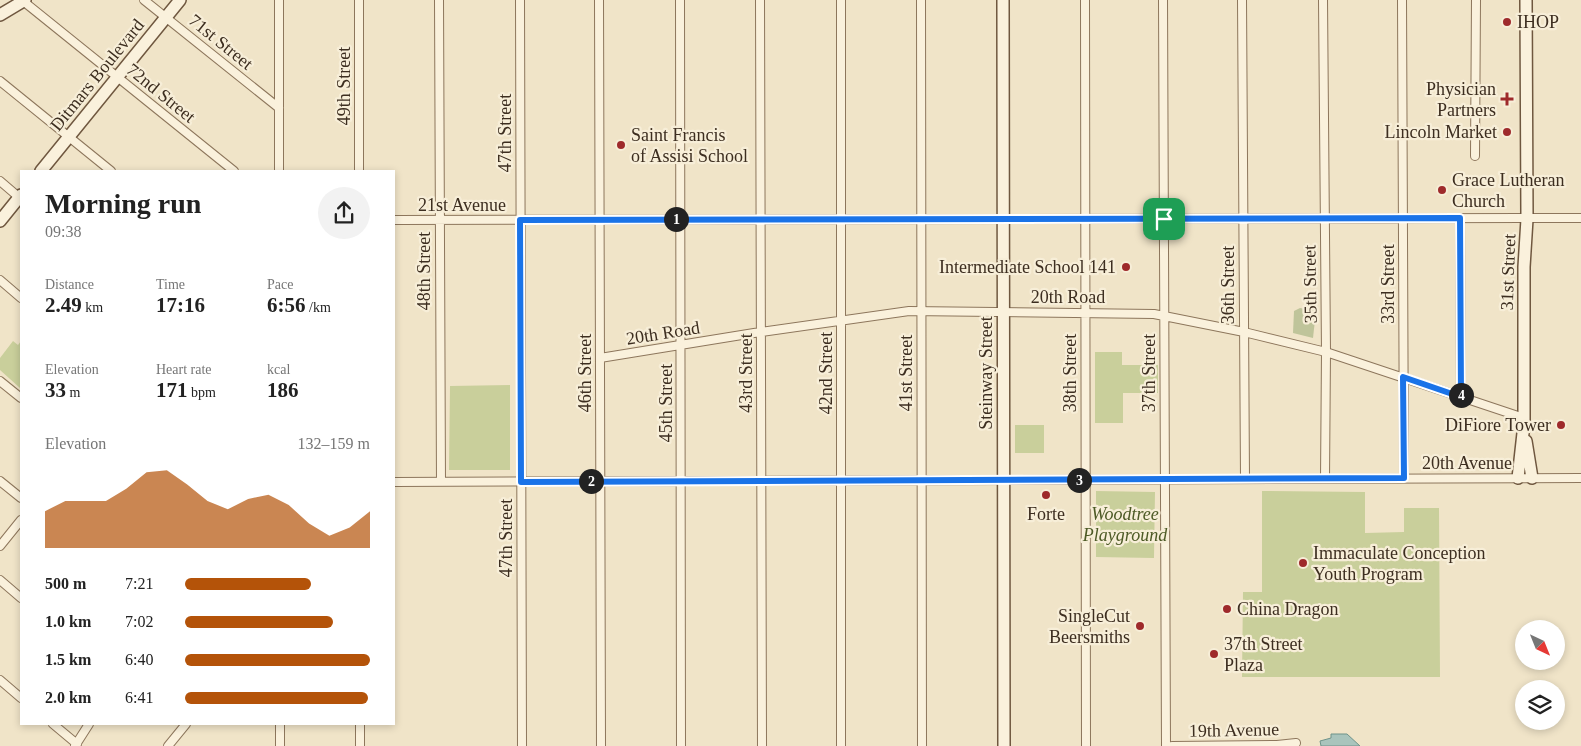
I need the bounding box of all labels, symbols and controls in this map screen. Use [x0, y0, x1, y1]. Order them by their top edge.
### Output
street label: 71st Street [185, 10, 257, 74]
place label: IHOP [1517, 12, 1559, 32]
street label: Ditmars Boulevard [46, 15, 148, 135]
marker: IHOP [1501, 16, 1513, 28]
street label: 49th Street [334, 47, 354, 125]
street label: 72nd Street [123, 59, 199, 127]
place label: Physician Partners [1426, 79, 1496, 120]
marker: Physician Partners [1500, 92, 1514, 106]
street label: 47th Street [495, 94, 515, 172]
place label: Lincoln Market [1385, 122, 1497, 142]
place label: Saint Francis of Assisi School [631, 125, 748, 166]
marker: Lincoln Market [1501, 126, 1513, 138]
marker: Saint Francis of Assisi School [615, 139, 627, 151]
place label: Grace Lutheran Church [1452, 170, 1564, 211]
marker: Grace Lutheran Church [1436, 184, 1448, 196]
button: share [318, 187, 370, 239]
text: Morning run [45, 188, 201, 219]
street label: 21st Avenue [418, 195, 506, 215]
pin [1143, 198, 1185, 240]
icon: arrive [1150, 205, 1178, 233]
pin: 1 [664, 206, 688, 232]
text: 1 [673, 212, 680, 227]
text: 09:38 [45, 223, 81, 240]
street label: 48th Street [414, 232, 434, 310]
street label: 31st Street [1497, 233, 1519, 311]
street label: 33rd Street [1378, 244, 1398, 324]
street label: 35th Street [1299, 245, 1321, 323]
street label: 36th Street [1218, 246, 1238, 324]
place label: Intermediate School 141 [939, 257, 1116, 277]
marker: Intermediate School 141 [1120, 261, 1132, 273]
text: Distance [45, 277, 94, 292]
text: Time [156, 277, 185, 292]
text: Pace [267, 277, 293, 292]
street label: 20th Road [1031, 287, 1105, 307]
text: 2.49 [45, 293, 82, 317]
text: 17:16 [156, 293, 205, 317]
text: 6:56 [267, 293, 306, 317]
text: km [82, 300, 103, 315]
text: /km [306, 300, 331, 315]
street label: Steinway Street [976, 316, 996, 430]
street label: 20th Road [625, 317, 701, 349]
street label: 42nd Street [816, 332, 836, 414]
street label: 43rd Street [736, 333, 756, 413]
street label: 46th Street [575, 334, 595, 412]
street label: 38th Street [1060, 334, 1080, 412]
street label: 37th Street [1139, 334, 1159, 412]
street label: 41st Street [896, 335, 916, 411]
text: Elevation [45, 362, 99, 377]
text: Heart rate [156, 362, 212, 377]
text: kcal [267, 362, 290, 377]
street label: 45th Street [656, 364, 676, 442]
text: 33 [45, 378, 66, 402]
text: 171 [156, 378, 188, 402]
text: 186 [267, 378, 299, 402]
pin: 4 [1448, 382, 1474, 408]
text: m [66, 385, 80, 400]
text: bpm [188, 385, 216, 400]
text: 4 [1458, 388, 1465, 403]
place label: DiFiore Tower [1445, 415, 1551, 435]
marker: DiFiore Tower [1555, 419, 1567, 431]
text: Elevation [45, 435, 106, 452]
text: 132–159 m [298, 435, 370, 452]
street label: 20th Avenue [1422, 453, 1512, 473]
pin: 2 [578, 468, 604, 494]
pin: 3 [1066, 468, 1092, 492]
text: 3 [1076, 473, 1083, 488]
text: 2 [588, 474, 595, 489]
marker: Forte [1040, 489, 1052, 501]
street label: 47th Street [496, 499, 516, 577]
place label: Forte [1027, 504, 1065, 524]
park label: Woodtree Playground [1082, 504, 1168, 545]
place label: Immaculate Conception Youth Program [1313, 543, 1485, 584]
marker: Immaculate Conception Youth Program [1297, 557, 1309, 569]
text: 500 m [45, 575, 86, 592]
text: 7:21 [125, 575, 153, 592]
place label: China Dragon [1237, 599, 1338, 619]
marker: China Dragon [1221, 603, 1233, 615]
place label: SingleCut Beersmiths [1049, 606, 1130, 647]
text: 1.0 km [45, 613, 91, 630]
text: 7:02 [125, 613, 153, 630]
marker: SingleCut Beersmiths [1134, 620, 1146, 632]
north arrow [1515, 620, 1565, 670]
map controls [1515, 620, 1565, 730]
place label: 37th Street Plaza [1224, 634, 1303, 675]
marker: 37th Street Plaza [1208, 648, 1220, 660]
text: 1.5 km [45, 651, 91, 668]
text: 6:40 [125, 651, 153, 668]
button: layers [1515, 680, 1565, 730]
text: 2.0 km [45, 689, 91, 706]
text: 6:41 [125, 689, 153, 706]
street label: 19th Avenue [1189, 719, 1279, 741]

